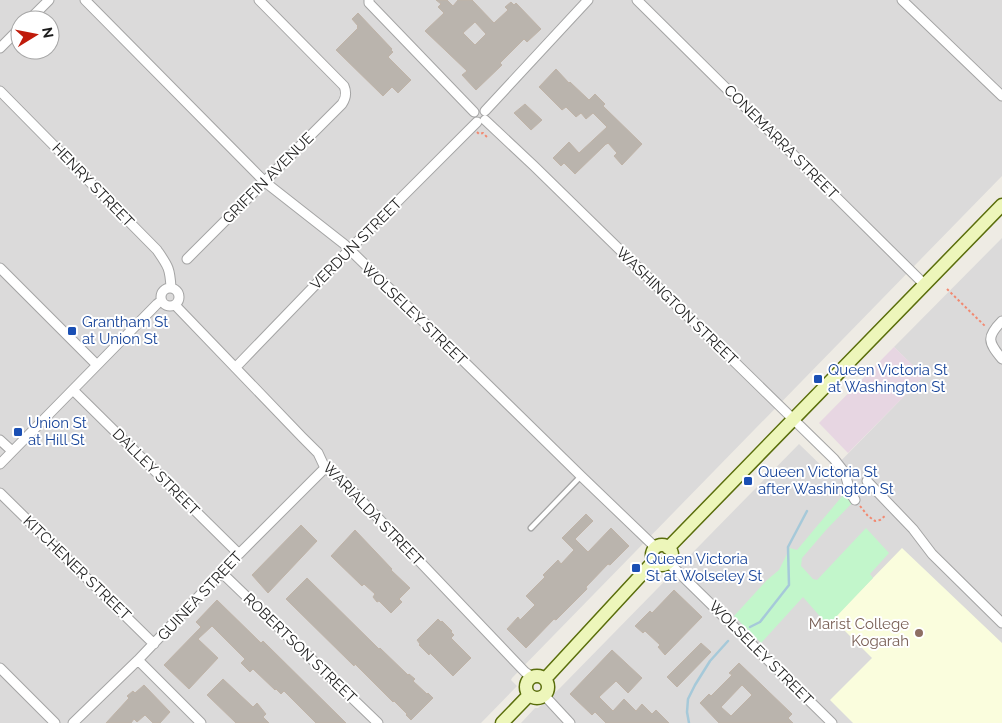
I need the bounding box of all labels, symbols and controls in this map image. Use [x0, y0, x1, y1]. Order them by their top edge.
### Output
north arrow [10, 10, 60, 60]
text: N [39, 26, 57, 39]
street label: CONEMARRA STREET [720, 81, 842, 203]
street label: GRIFFIN AVENUE [219, 129, 317, 227]
street label: HENRY STREET [48, 139, 138, 231]
street label: VERDUN STREET [306, 194, 406, 294]
street label: WASHINGTON STREET [613, 243, 741, 369]
street label: WOLSELEY STREET [357, 259, 471, 369]
place label: Grantham St at Union St [82, 313, 168, 348]
marker: Grantham St at Union St [66, 325, 78, 337]
place label: Queen Victoria St at Washington St [828, 361, 948, 396]
marker: Queen Victoria St at Washington St [812, 373, 824, 385]
place label: Union St at Hill St [28, 414, 87, 449]
street label: DALLEY STREET [109, 425, 203, 519]
marker: Union St at Hill St [12, 426, 24, 438]
street label: WARIALDA STREET [319, 459, 427, 569]
place label: Queen Victoria St after Washington St [758, 463, 894, 498]
marker: Queen Victoria St after Washington St [742, 475, 754, 487]
street label: KITCHENER STREET [20, 512, 134, 624]
street label: GUINEA STREET [154, 548, 246, 644]
place label: Queen Victoria St at Wolseley St [646, 550, 762, 585]
marker: Queen Victoria St at Wolseley St [630, 562, 642, 574]
street label: ROBERTSON STREET [240, 589, 360, 707]
street label: WOLSELEY STREET [705, 597, 817, 709]
place label: Marist College Kogarah [809, 615, 909, 650]
marker: Marist College Kogarah [913, 627, 925, 639]

